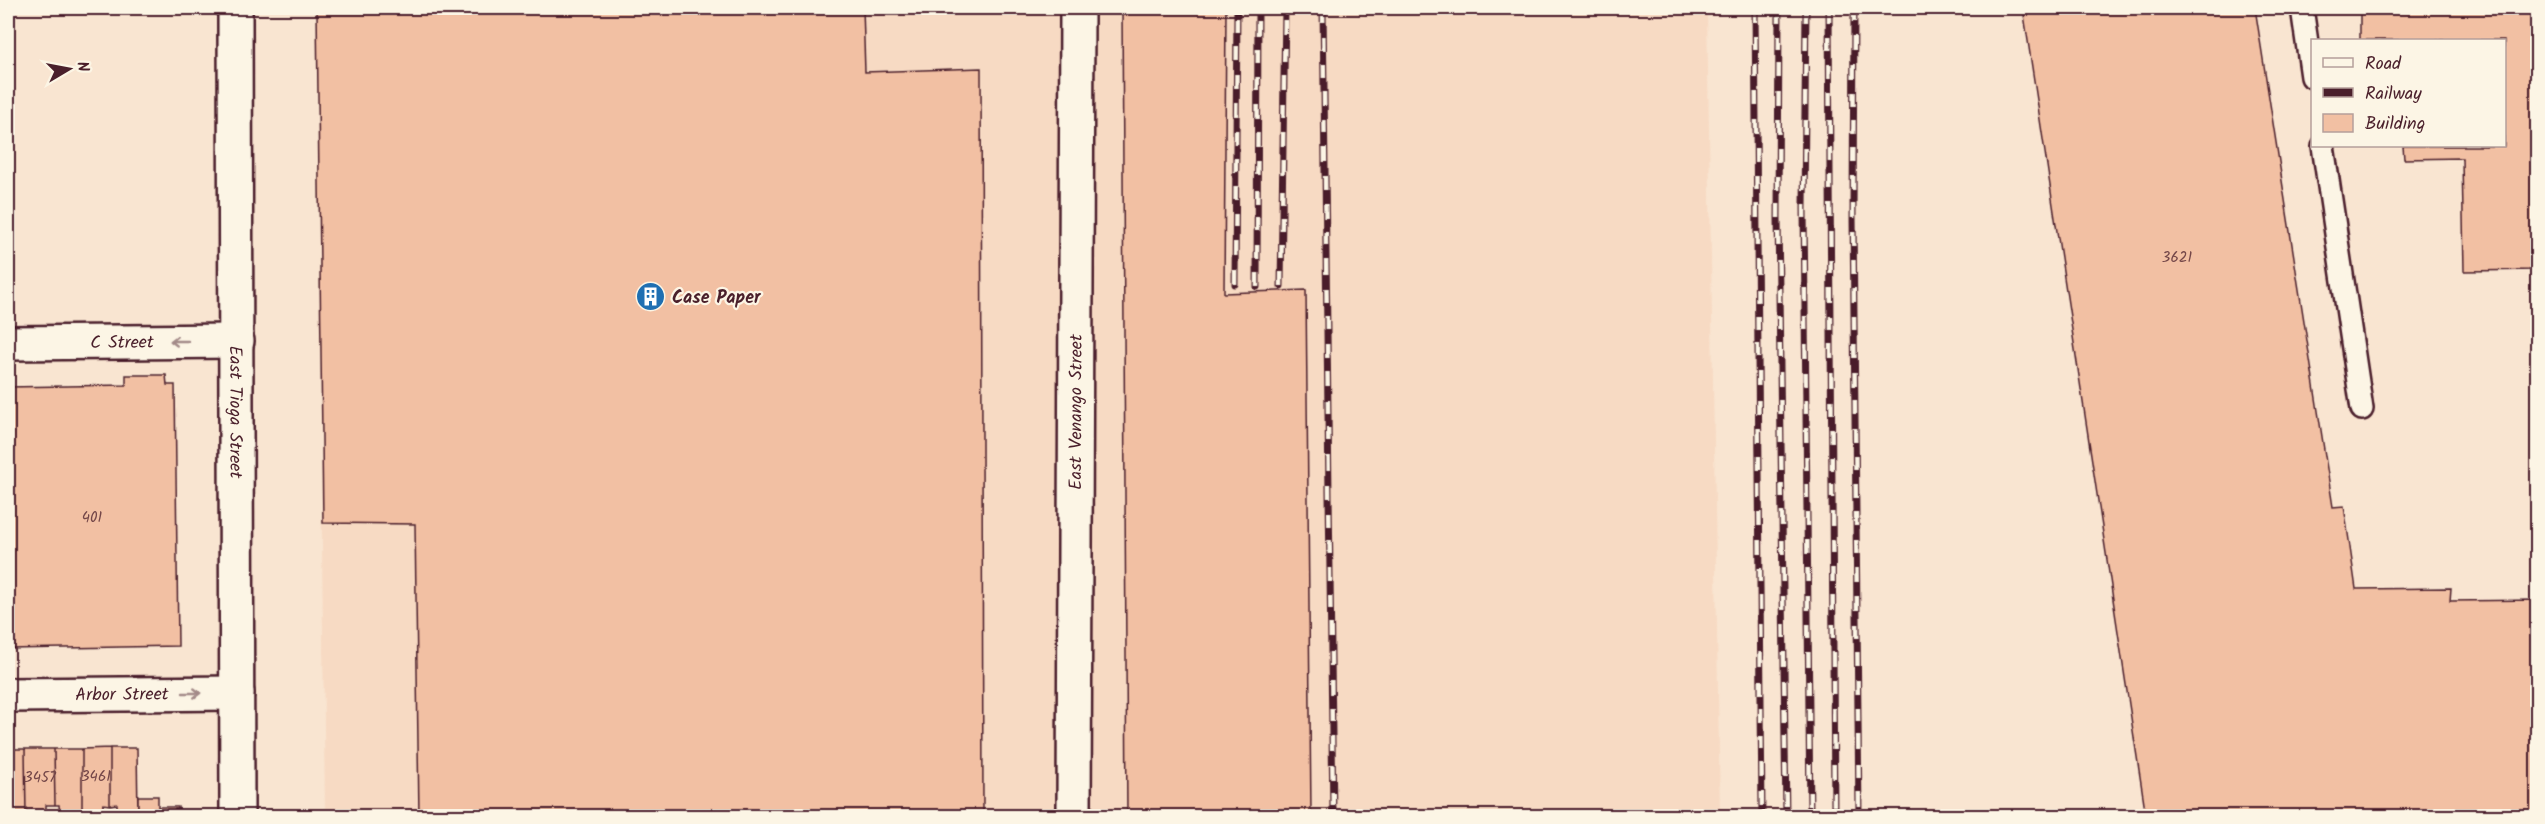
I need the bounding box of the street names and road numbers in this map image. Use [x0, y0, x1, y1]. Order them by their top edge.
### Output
street label: C Street [90, 329, 155, 358]
street label: East Venango Street [1062, 333, 1092, 490]
street label: East Tioga Street [220, 346, 249, 479]
street label: Arbor Street [75, 681, 170, 710]

